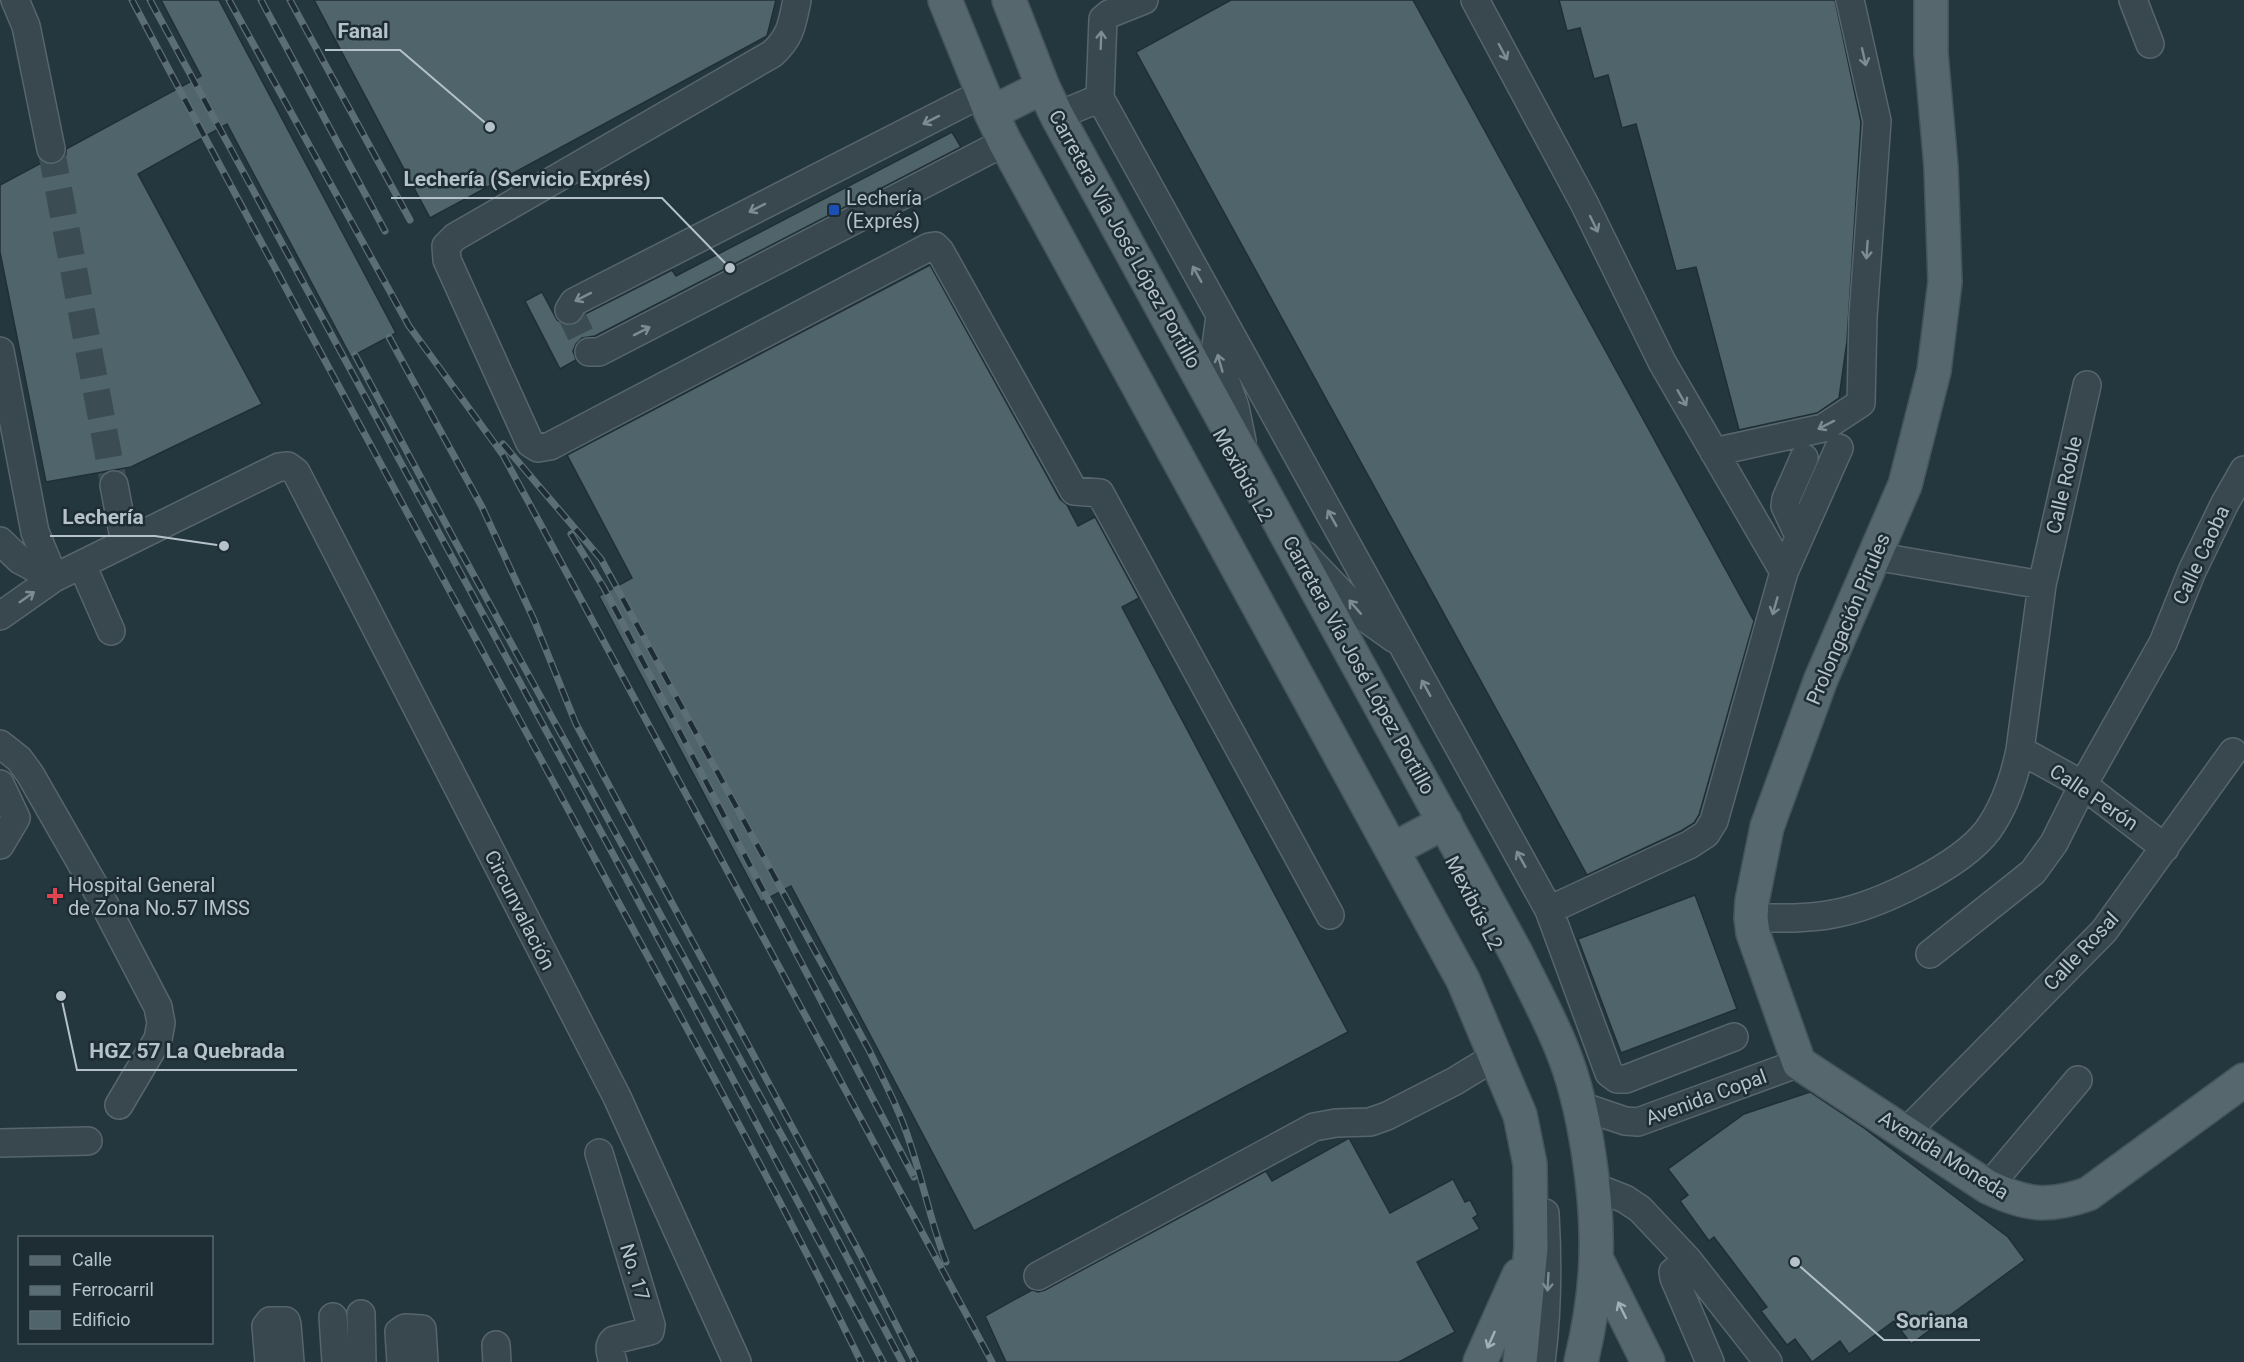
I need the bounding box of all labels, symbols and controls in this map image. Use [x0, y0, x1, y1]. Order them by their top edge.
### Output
callout: Fanal [325, 11, 400, 50]
text: Fanal [338, 19, 388, 43]
one-way arrow [1095, 30, 1107, 50]
one-way arrow [1498, 42, 1509, 60]
one-way arrow [1858, 47, 1870, 66]
street label: Carretera Vía José López Portillo [1044, 106, 1206, 372]
one-way arrow [922, 114, 940, 126]
callout: Lechería (Servicio Exprés) [391, 159, 662, 198]
text: Lechería (Servicio Exprés) [403, 167, 651, 191]
place label: Lechería (Exprés) [846, 186, 922, 233]
one-way arrow [748, 203, 766, 215]
marker: Lechería (Exprés) [827, 203, 841, 217]
one-way arrow [1589, 214, 1600, 232]
one-way arrow [1861, 240, 1872, 260]
one-way arrow [1191, 265, 1202, 283]
one-way arrow [575, 292, 593, 303]
one-way arrow [632, 324, 650, 336]
one-way arrow [1214, 354, 1225, 373]
one-way arrow [1677, 389, 1689, 406]
one-way arrow [1817, 420, 1835, 431]
street label: Mexibús L2 [1208, 424, 1278, 526]
street label: Calle Roble [2041, 434, 2087, 536]
callout: Lechería [50, 497, 155, 536]
street label: Calle Caoba [2168, 502, 2234, 608]
text: Lechería [62, 505, 144, 529]
one-way arrow [1326, 509, 1337, 527]
street label: Prolongación Pirules [1801, 530, 1895, 708]
street label: Carretera Vía José López Portillo [1278, 532, 1440, 798]
one-way arrow [18, 591, 34, 603]
one-way arrow [1769, 596, 1780, 615]
one-way arrow [1348, 599, 1362, 614]
one-way arrow [1420, 680, 1432, 697]
street label: Calle Perón [2045, 759, 2143, 835]
street label: Circunvalación [480, 846, 560, 974]
one-way arrow [1515, 851, 1527, 868]
street label: Mexibús L2 [1440, 852, 1508, 954]
place label: Hospital General de Zona No.57 IMSS [68, 873, 250, 920]
marker: Hospital General de Zona No.57 IMSS [46, 887, 64, 905]
street label: Calle Rosal [2038, 907, 2124, 995]
callout: HGZ 57 La Quebrada [77, 1031, 297, 1070]
text: HGZ 57 La Quebrada [89, 1039, 285, 1063]
street label: Avenida Copal [1642, 1064, 1770, 1130]
street label: Avenida Moneda [1875, 1105, 2013, 1205]
legend [18, 1236, 213, 1344]
street label: No. 17 [615, 1241, 655, 1303]
text: Calle [72, 1249, 112, 1270]
one-way arrow [1543, 1271, 1554, 1291]
text: Ferrocarril [72, 1279, 154, 1300]
callout: Soriana [1884, 1301, 1980, 1340]
one-way arrow [1616, 1302, 1627, 1320]
text: Edificio [72, 1309, 131, 1330]
text: Soriana [1896, 1309, 1968, 1333]
one-way arrow [1484, 1331, 1496, 1349]

